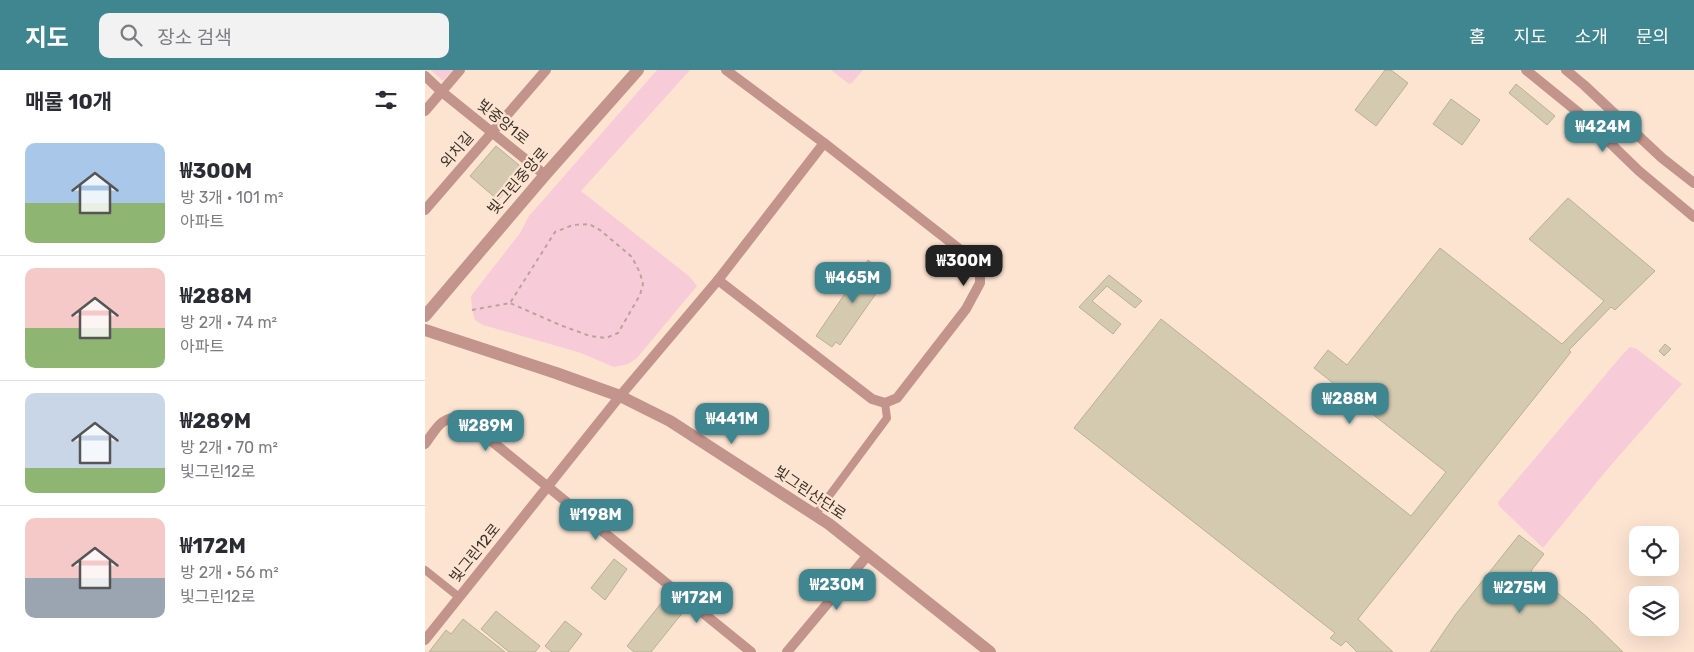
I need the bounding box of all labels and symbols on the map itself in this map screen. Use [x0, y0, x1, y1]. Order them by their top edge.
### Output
street label: 빛중앙1로 [473, 96, 533, 148]
pin: ₩424M [1568, 111, 1638, 153]
street label: 외치길 [437, 128, 477, 172]
street label: 빛그린중앙로 [484, 144, 552, 218]
pin: ₩300M [929, 244, 999, 287]
pin: ₩465M [818, 262, 888, 304]
pin: ₩288M [1315, 382, 1385, 425]
pin: ₩441M [697, 402, 767, 445]
pin: ₩289M [451, 410, 521, 452]
street label: 빛그린산단로 [771, 462, 849, 524]
pin: ₩198M [561, 498, 631, 541]
street label: 빛그린12로 [446, 520, 504, 586]
pin: ₩230M [802, 568, 872, 611]
pin: ₩275M [1485, 572, 1555, 614]
pin: ₩172M [662, 582, 732, 624]

